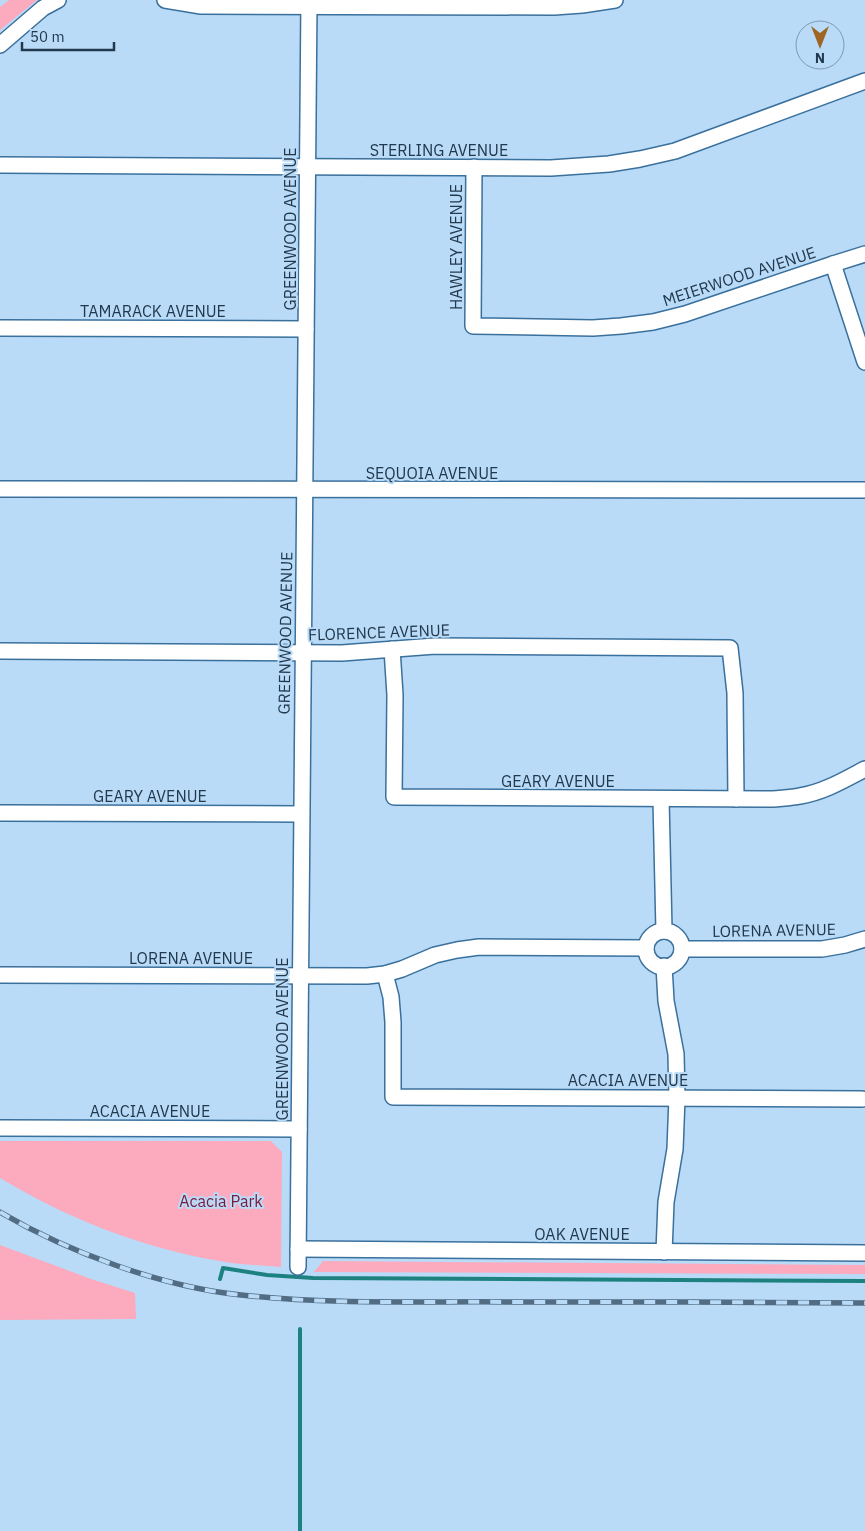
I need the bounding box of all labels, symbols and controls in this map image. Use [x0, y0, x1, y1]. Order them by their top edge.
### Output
scale bar [22, 20, 115, 52]
north arrow [795, 20, 845, 70]
text: 50 m [30, 27, 65, 46]
text: N [815, 49, 825, 67]
street label: STERLING AVENUE [370, 140, 508, 160]
street label: GREENWOOD AVENUE [280, 148, 300, 310]
street label: HAWLEY AVENUE [446, 184, 466, 310]
street label: MEIERWOOD AVENUE [660, 242, 818, 310]
street label: TAMARACK AVENUE [80, 301, 226, 321]
street label: SEQUOIA AVENUE [366, 463, 498, 483]
street label: GREENWOOD AVENUE [274, 551, 296, 715]
street label: FLORENCE AVENUE [308, 620, 450, 644]
street label: GEARY AVENUE [501, 771, 615, 791]
street label: GEARY AVENUE [93, 786, 207, 806]
street label: LORENA AVENUE [712, 919, 836, 941]
street label: LORENA AVENUE [129, 948, 253, 968]
street label: GREENWOOD AVENUE [272, 958, 292, 1120]
street label: ACACIA AVENUE [568, 1070, 688, 1090]
street label: ACACIA AVENUE [90, 1101, 210, 1121]
park label: Acacia Park [179, 1191, 263, 1211]
street label: OAK AVENUE [534, 1224, 630, 1244]

